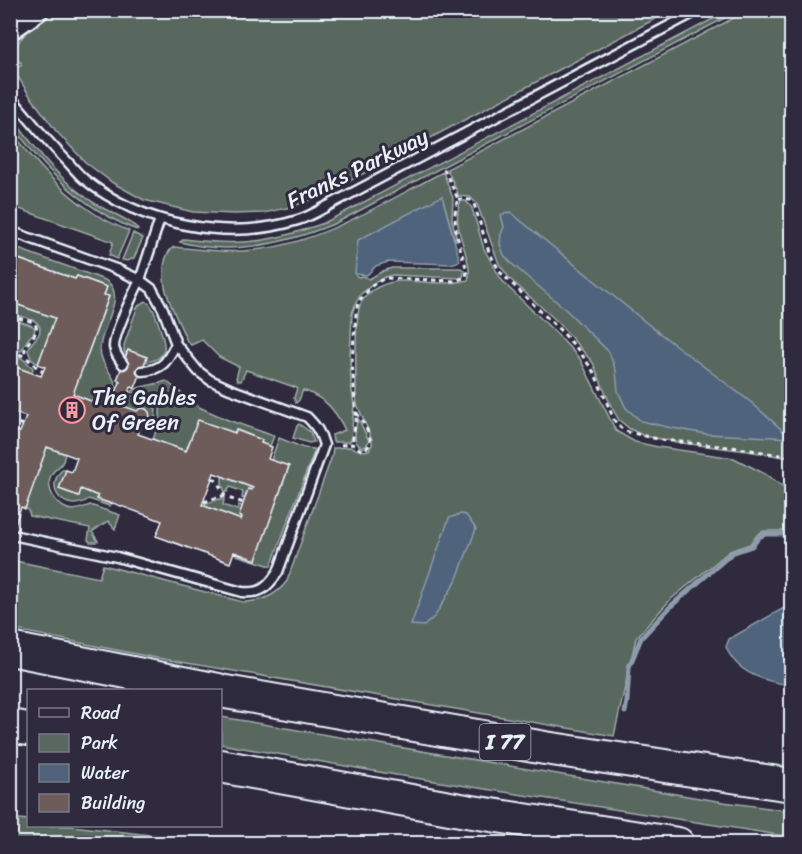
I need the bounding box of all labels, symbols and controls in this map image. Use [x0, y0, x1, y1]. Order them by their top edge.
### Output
street label: Franks Parkway [279, 117, 436, 220]
place label: The Gables Of Green [92, 378, 197, 442]
building icon: The Gables Of Green [57, 395, 87, 425]
legend [27, 689, 222, 827]
text: Road [81, 697, 121, 729]
road number: I 77 [480, 724, 530, 760]
text: Park [81, 727, 118, 759]
text: Water [81, 757, 130, 789]
text: Building [81, 787, 145, 819]

